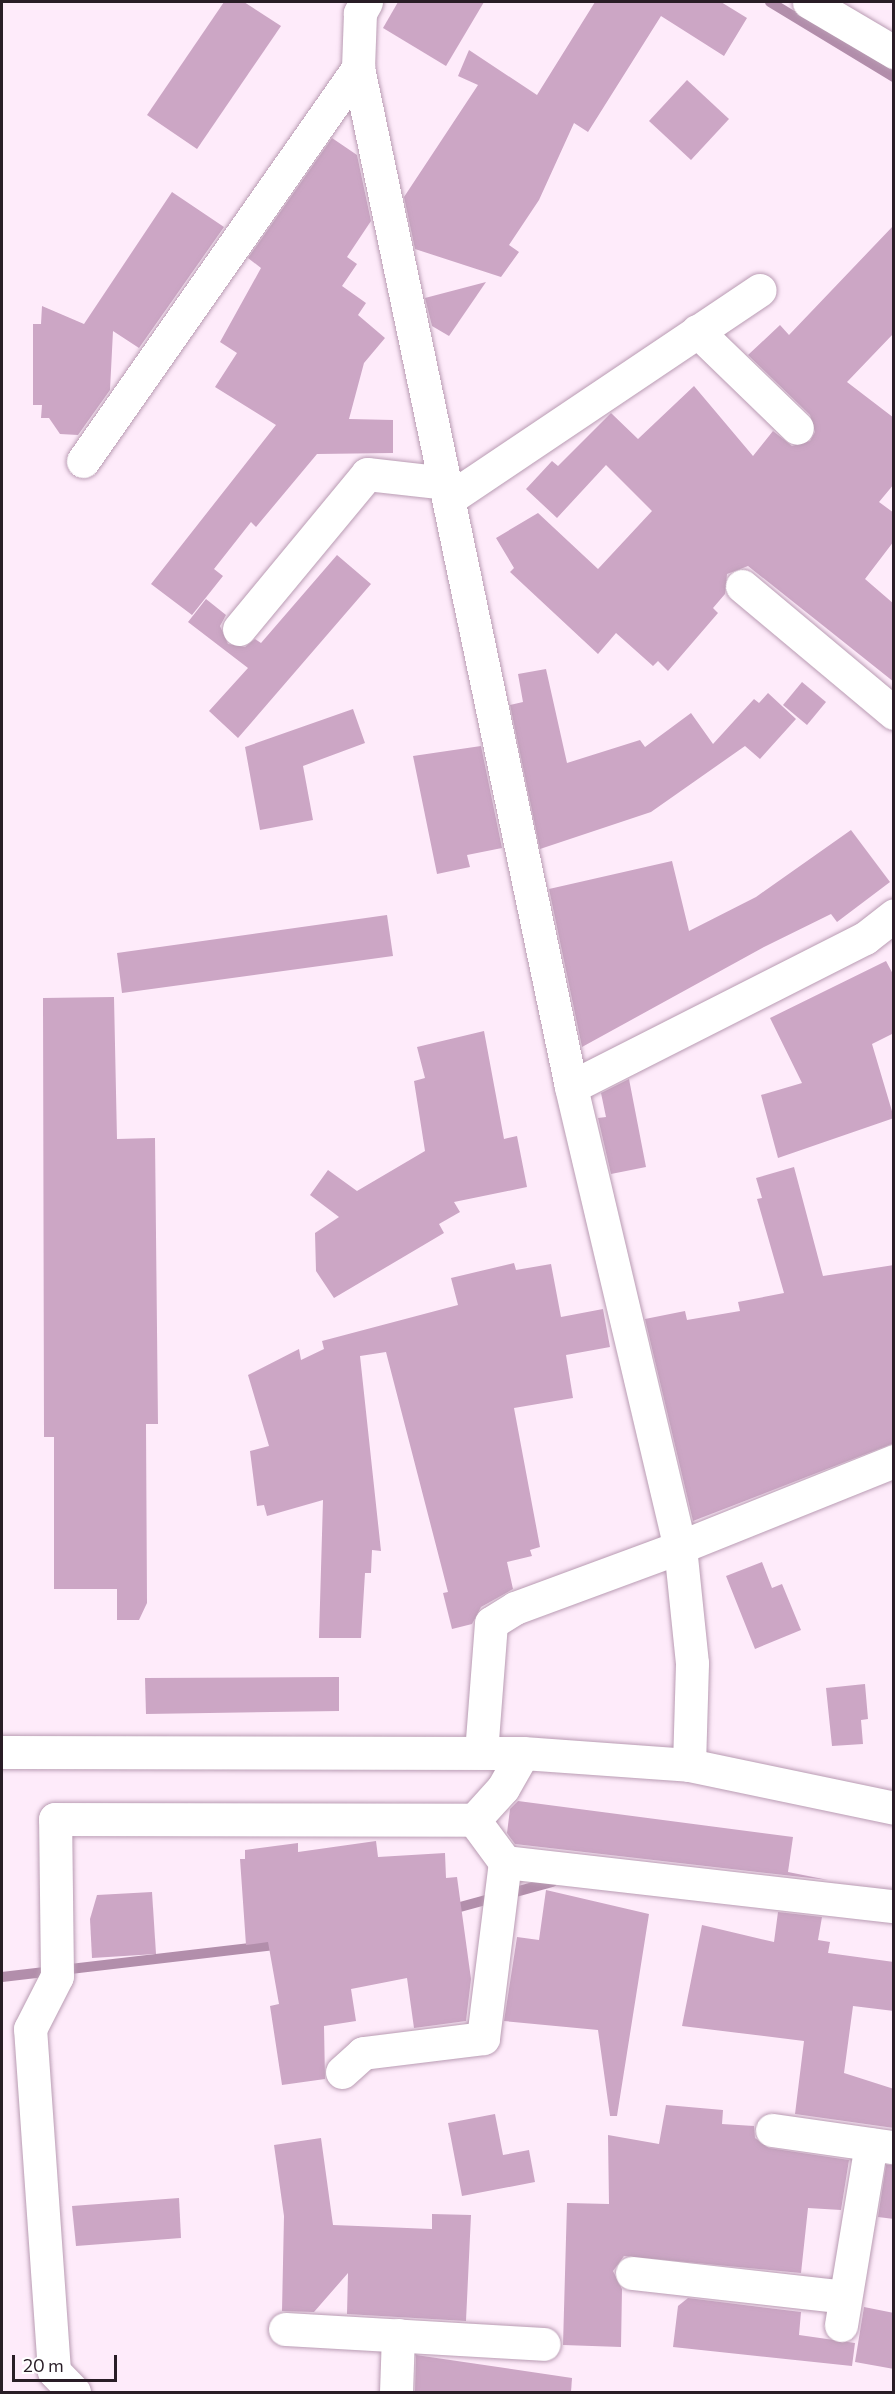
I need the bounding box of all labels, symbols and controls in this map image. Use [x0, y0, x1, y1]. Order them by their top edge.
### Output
scale bar [15, 2343, 120, 2381]
text: 20 m [23, 2354, 64, 2376]

